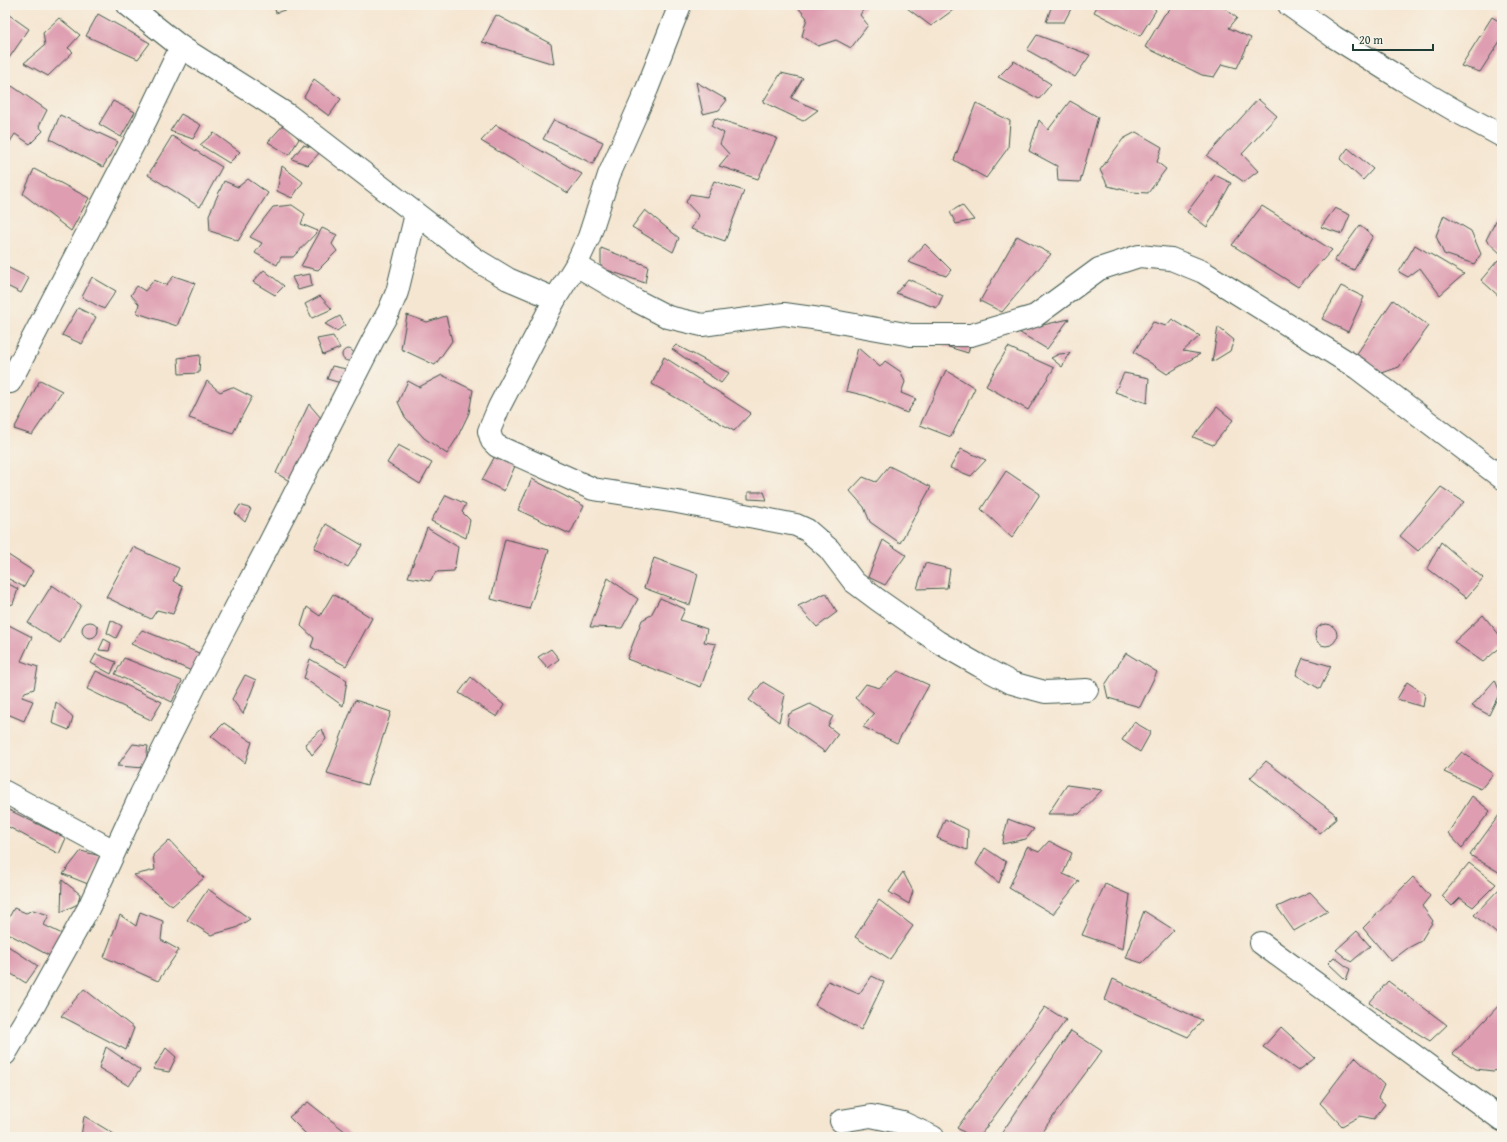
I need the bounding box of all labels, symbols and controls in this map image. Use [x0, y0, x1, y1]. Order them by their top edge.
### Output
scale bar [1353, 26, 1433, 52]
text: 20 m [1359, 31, 1383, 48]

